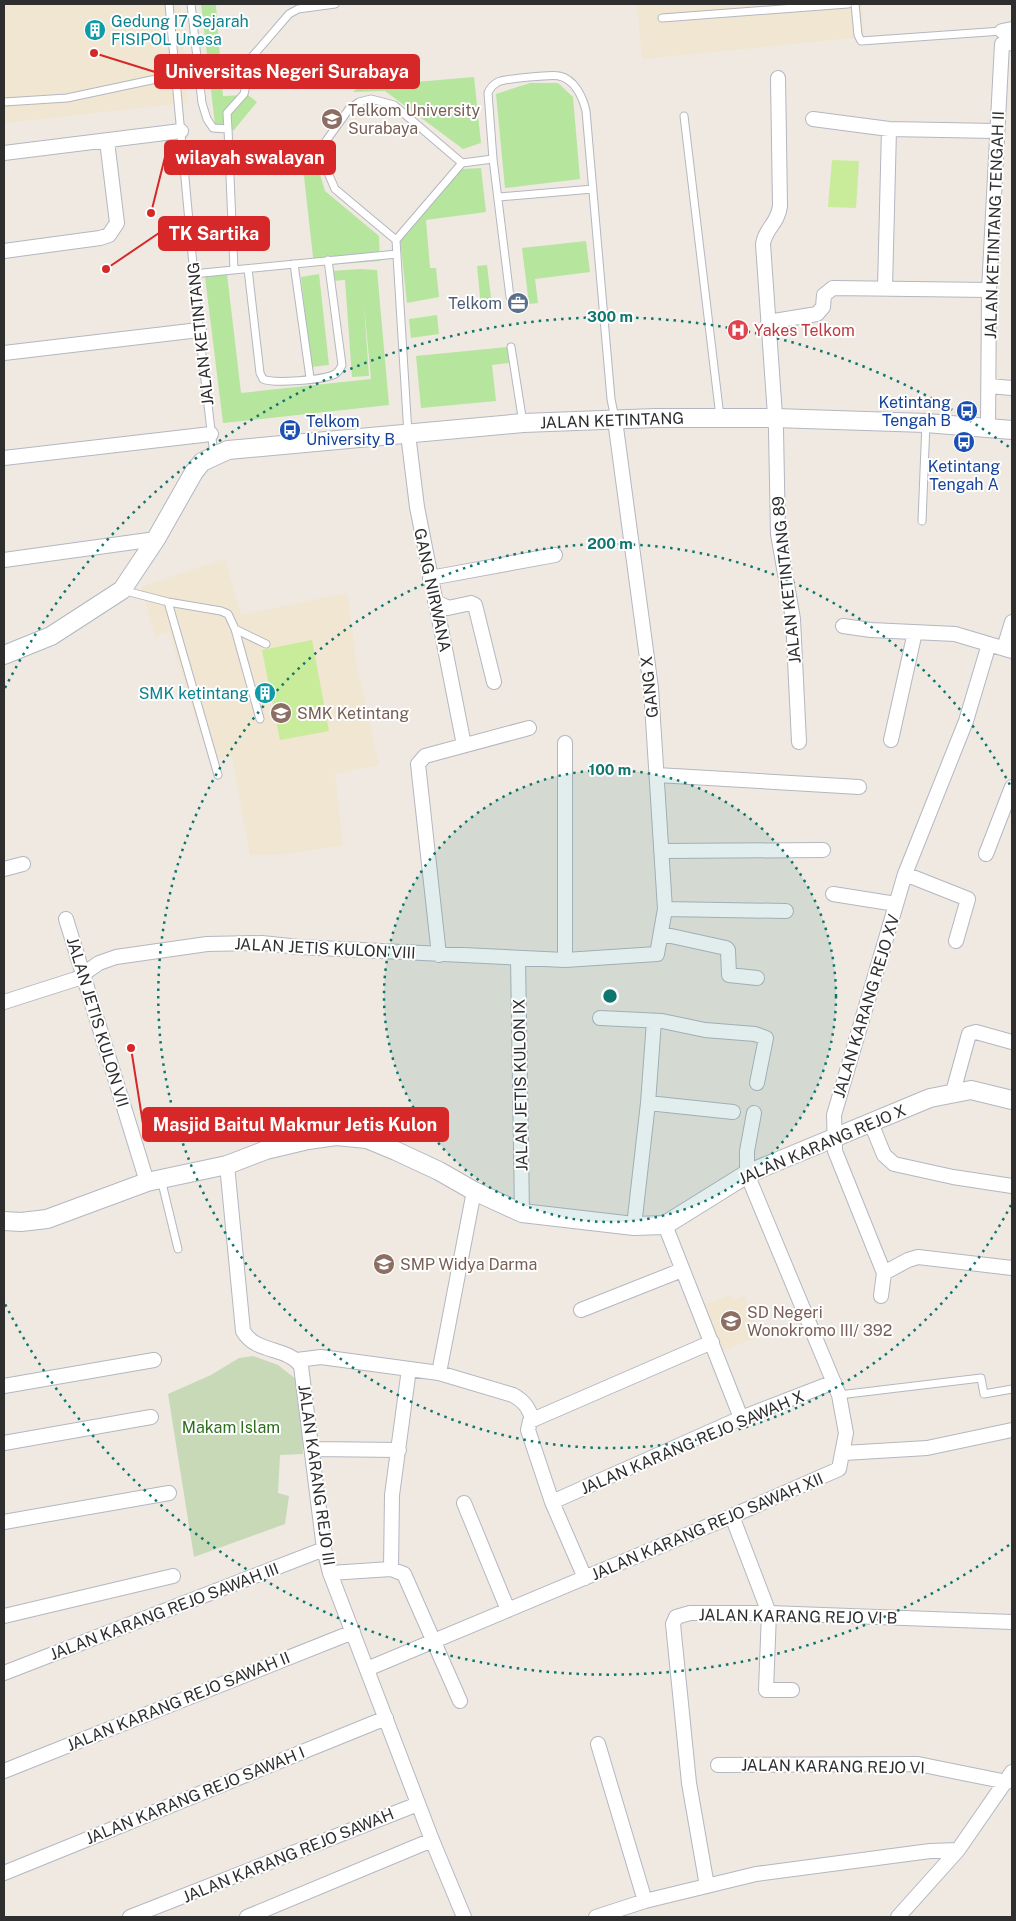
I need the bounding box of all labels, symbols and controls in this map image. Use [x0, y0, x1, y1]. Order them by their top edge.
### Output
place label: Gedung I7 Sejarah FISIPOL Unesa [111, 12, 249, 49]
building icon: Gedung I7 Sejarah FISIPOL Unesa [83, 18, 107, 42]
callout: Universitas Negeri Surabaya [155, 55, 419, 88]
text: Universitas Negeri Surabaya [165, 61, 409, 82]
place label: Telkom University Surabaya [348, 101, 480, 138]
school or university icon: Telkom University Surabaya [320, 107, 344, 131]
street label: JALAN KETINTANG TENGAH II [981, 111, 1008, 339]
callout: wilayah swalayan [165, 141, 335, 174]
text: wilayah swalayan [175, 147, 325, 168]
callout: TK Sartika [159, 217, 269, 250]
text: TK Sartika [169, 223, 259, 244]
street label: JALAN KETINTANG [184, 261, 217, 407]
office icon: Telkom [506, 291, 530, 315]
place label: Telkom [448, 294, 502, 313]
text: 300 m [587, 308, 633, 325]
hospital icon: Yakes Telkom [726, 318, 750, 342]
place label: Yakes Telkom [754, 321, 855, 340]
place label: Ketintang Tengah B [878, 393, 951, 430]
bus stop icon: Ketintang Tengah B [955, 399, 979, 423]
street label: JALAN KETINTANG [540, 408, 684, 433]
place label: Telkom University B [306, 412, 395, 449]
bus stop icon: Telkom University B [278, 418, 302, 442]
bus stop icon: Ketintang Tengah A [952, 430, 976, 454]
place label: Ketintang Tengah A [928, 457, 1000, 494]
street label: JALAN KETINTANG 89 [768, 495, 805, 665]
street label: GANG NIRWANA [410, 527, 455, 654]
text: 200 m [587, 535, 633, 552]
street label: GANG X [637, 655, 662, 719]
building icon: SMK ketintang [253, 681, 277, 705]
place label: SMK ketintang [139, 684, 249, 703]
school or university icon: SMK Ketintang [269, 701, 293, 725]
place label: SMK Ketintang [297, 704, 409, 723]
text: 100 m [589, 761, 631, 778]
street label: JALAN KARANG REJO XV [829, 912, 904, 1100]
street label: JALAN JETIS KULON VIII [234, 934, 416, 963]
street label: JALAN JETIS KULON VII [63, 935, 132, 1109]
centre of rings [601, 987, 619, 1005]
street label: JALAN JETIS KULON IX [509, 998, 532, 1172]
street label: JALAN KARANG REJO X [736, 1101, 909, 1188]
callout: Masjid Baitul Makmur Jetis Kulon [143, 1108, 448, 1141]
text: Masjid Baitul Makmur Jetis Kulon [153, 1114, 437, 1135]
school or university icon: SMP Widya Darma [372, 1252, 396, 1276]
place label: SMP Widya Darma [400, 1255, 537, 1274]
place label: SD Negeri Wonokromo III/ 392 [747, 1303, 892, 1340]
school or university icon: SD Negeri Wonokromo III/ 392 [719, 1309, 743, 1333]
street label: JALAN KARANG REJO III [294, 1383, 339, 1567]
street label: JALAN KARANG REJO SAWAH X [578, 1387, 807, 1498]
park label: Makam Islam [182, 1418, 280, 1437]
street label: JALAN KARANG REJO SAWAH XII [588, 1469, 826, 1584]
street label: JALAN KARANG REJO SAWAH III [47, 1559, 281, 1664]
street label: JALAN KARANG REJO VI B [699, 1605, 897, 1628]
street label: JALAN KARANG REJO SAWAH II [64, 1648, 293, 1755]
street label: JALAN KARANG REJO SAWAH I [83, 1743, 307, 1848]
street label: JALAN KARANG REJO VI [741, 1755, 925, 1778]
street label: JALAN KARANG REJO SAWAH [180, 1804, 397, 1907]

